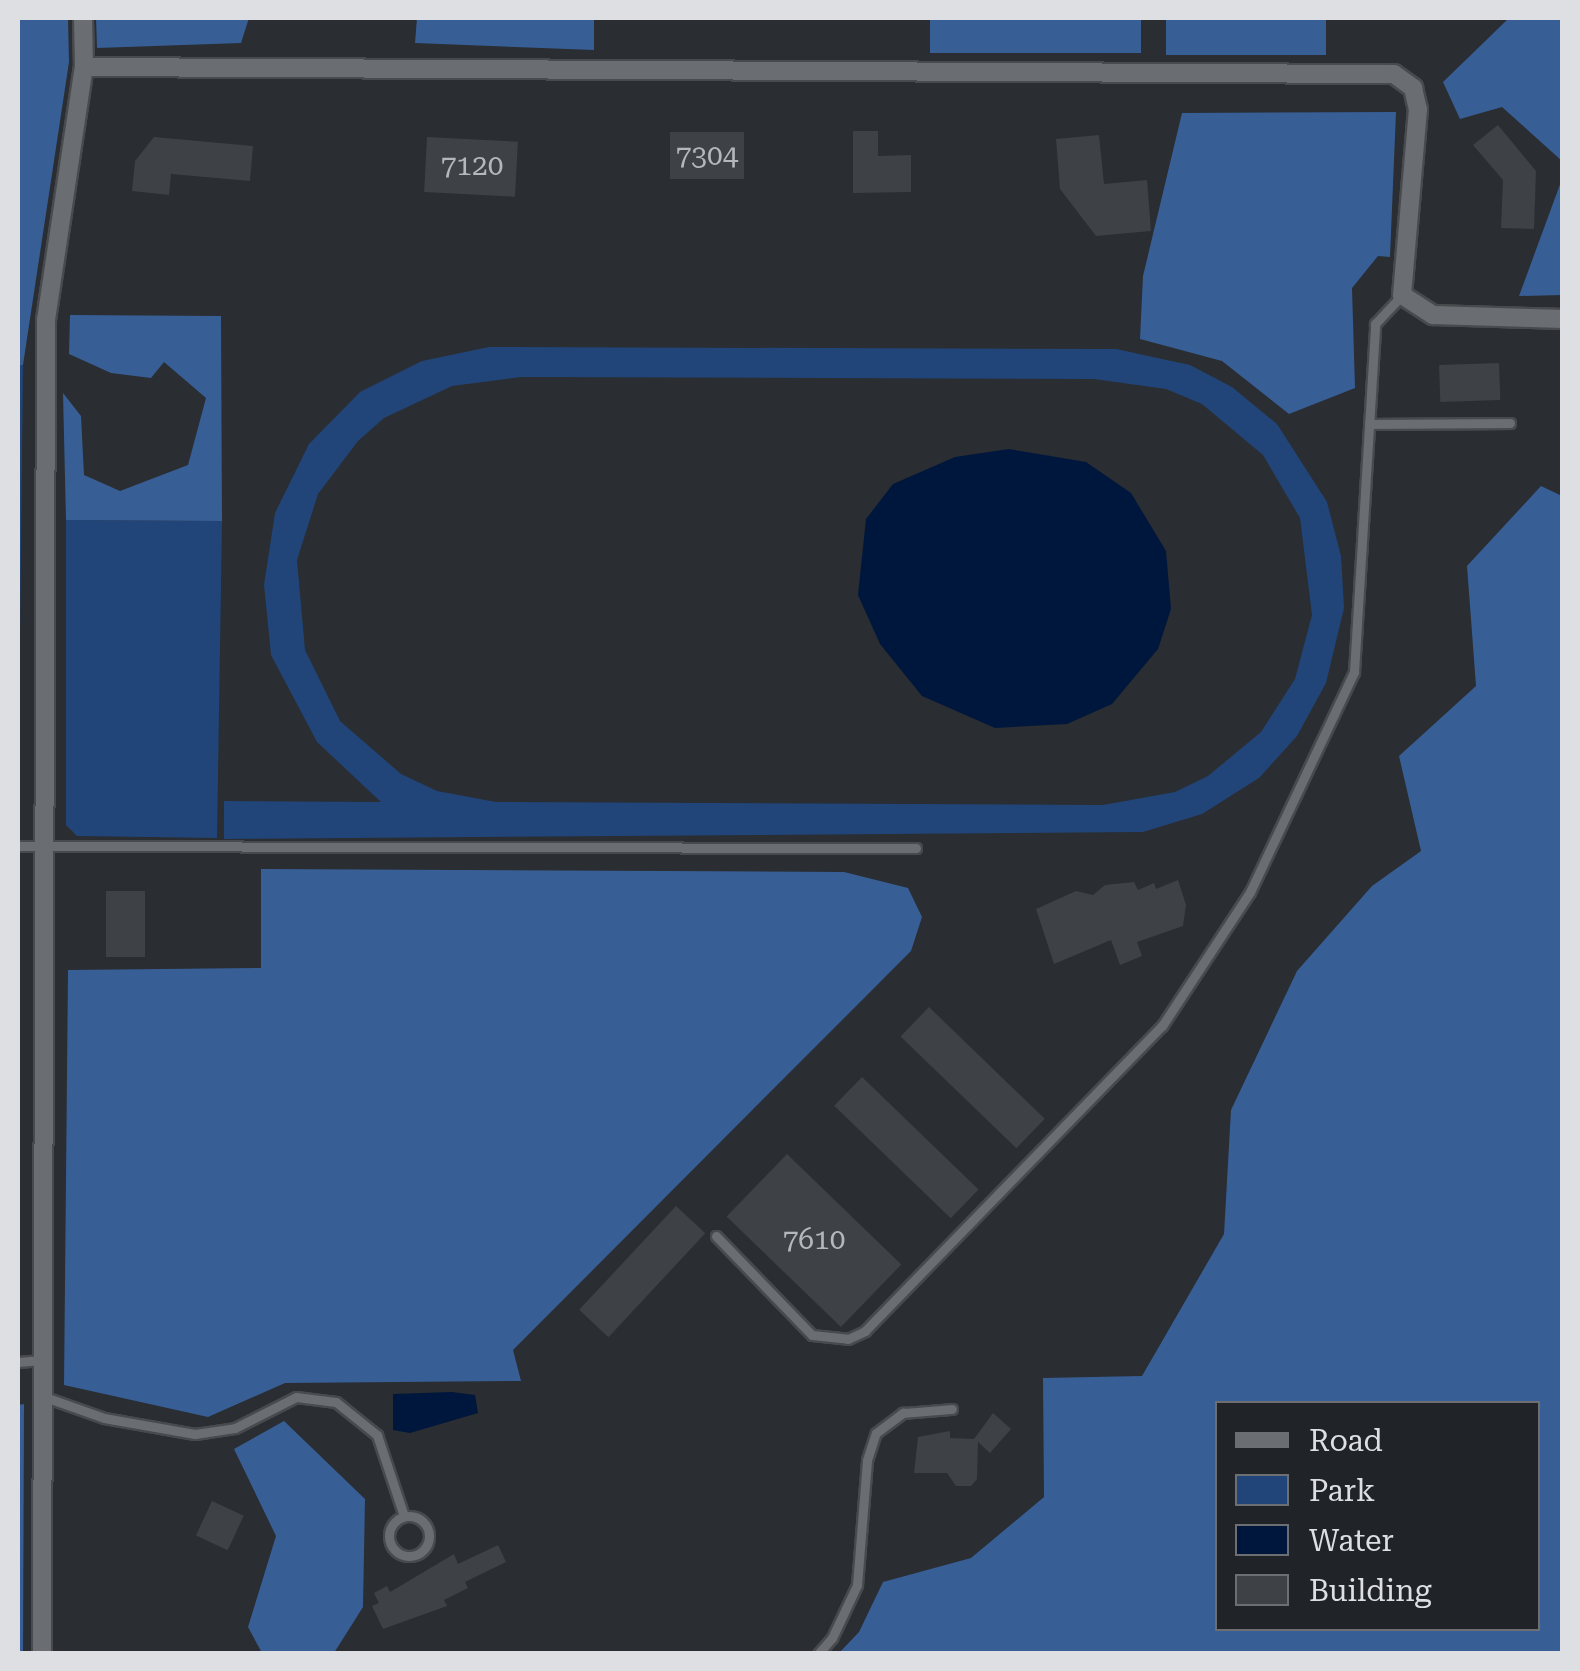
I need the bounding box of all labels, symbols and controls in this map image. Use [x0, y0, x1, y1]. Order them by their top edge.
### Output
house number: 7304 [676, 139, 738, 173]
house number: 7120 [441, 149, 503, 183]
house number: 7610 [783, 1223, 845, 1257]
legend [1215, 1401, 1540, 1631]
text: Road [1309, 1423, 1383, 1458]
text: Park [1309, 1473, 1375, 1508]
text: Water [1309, 1523, 1394, 1558]
text: Building [1309, 1573, 1432, 1608]

